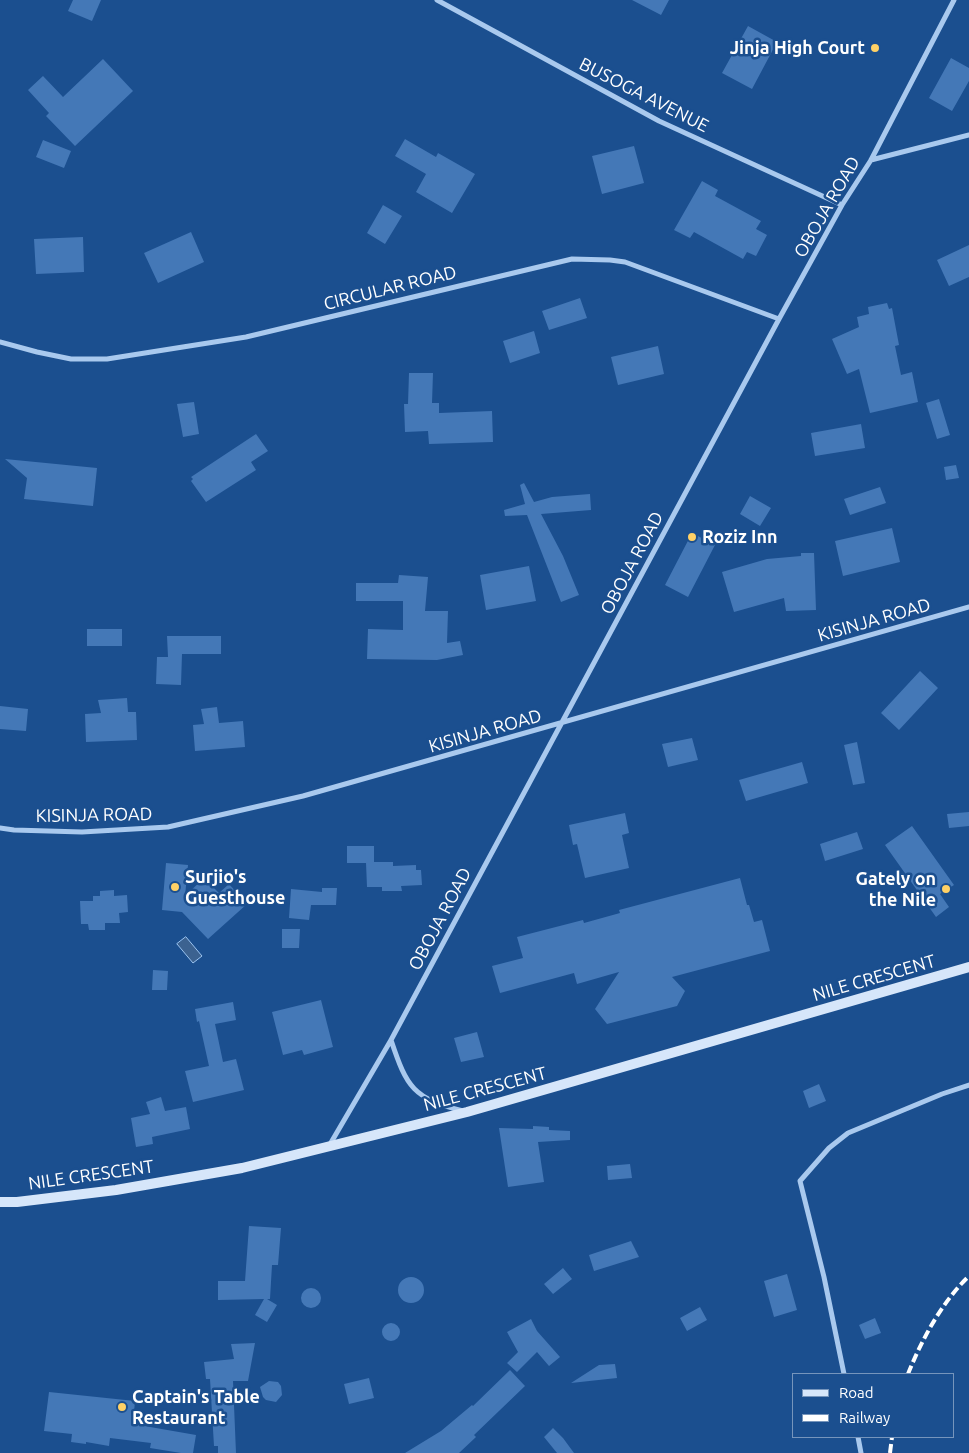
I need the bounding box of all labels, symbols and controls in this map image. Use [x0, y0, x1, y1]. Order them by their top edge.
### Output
place label: Jinja High Court [730, 37, 865, 59]
marker: Jinja High Court [869, 42, 881, 54]
street label: BUSOGA AVENUE [576, 53, 712, 137]
street label: OBOJA ROAD [789, 153, 865, 261]
street label: CIRCULAR ROAD [321, 261, 459, 315]
street label: OBOJA ROAD [596, 508, 668, 618]
place label: Roziz Inn [702, 526, 778, 548]
marker: Roziz Inn [686, 531, 698, 543]
street label: KISINJA ROAD [815, 594, 933, 646]
street label: KISINJA ROAD [426, 705, 544, 757]
street label: KISINJA ROAD [36, 803, 152, 827]
street label: OBOJA ROAD [404, 864, 476, 974]
place label: Surjio's Guesthouse [185, 866, 285, 909]
place label: Gately on the Nile [855, 868, 936, 911]
marker: Surjio's Guesthouse [169, 881, 181, 893]
marker: Gately on the Nile [940, 883, 952, 895]
street label: NILE CRESCENT [810, 950, 938, 1006]
street label: NILE CRESCENT [421, 1062, 549, 1116]
street label: NILE CRESCENT [27, 1155, 155, 1195]
legend [792, 1373, 954, 1438]
text: Road [839, 1384, 874, 1401]
place label: Captain's Table Restaurant [132, 1386, 260, 1428]
marker: Captain's Table Restaurant [116, 1401, 128, 1413]
text: Railway [839, 1409, 890, 1426]

